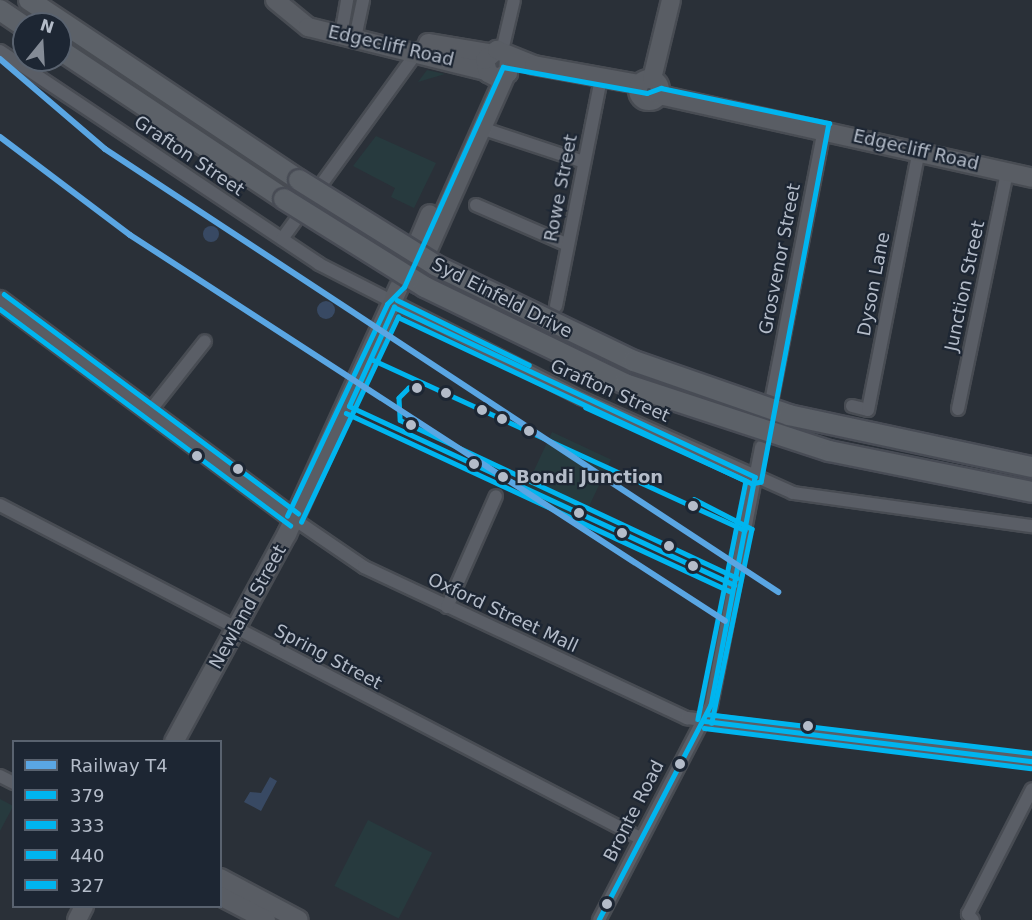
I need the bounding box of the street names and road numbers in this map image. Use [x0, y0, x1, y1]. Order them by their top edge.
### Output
street label: Edgecliff Road [326, 21, 456, 71]
street label: Grafton Street [130, 111, 248, 201]
street label: Edgecliff Road [851, 125, 981, 175]
street label: Rowe Street [540, 132, 582, 244]
street label: Grosvenor Street [755, 182, 805, 336]
street label: Junction Street [941, 219, 989, 353]
street label: Dyson Lane [853, 230, 895, 338]
street label: Syd Einfeld Drive [428, 253, 576, 343]
street label: Grafton Street [547, 355, 673, 427]
street label: Newland Street [205, 541, 291, 673]
street label: Oxford Street Mall [424, 569, 582, 657]
street label: Spring Street [271, 620, 385, 694]
street label: Bronte Road [599, 757, 669, 865]

